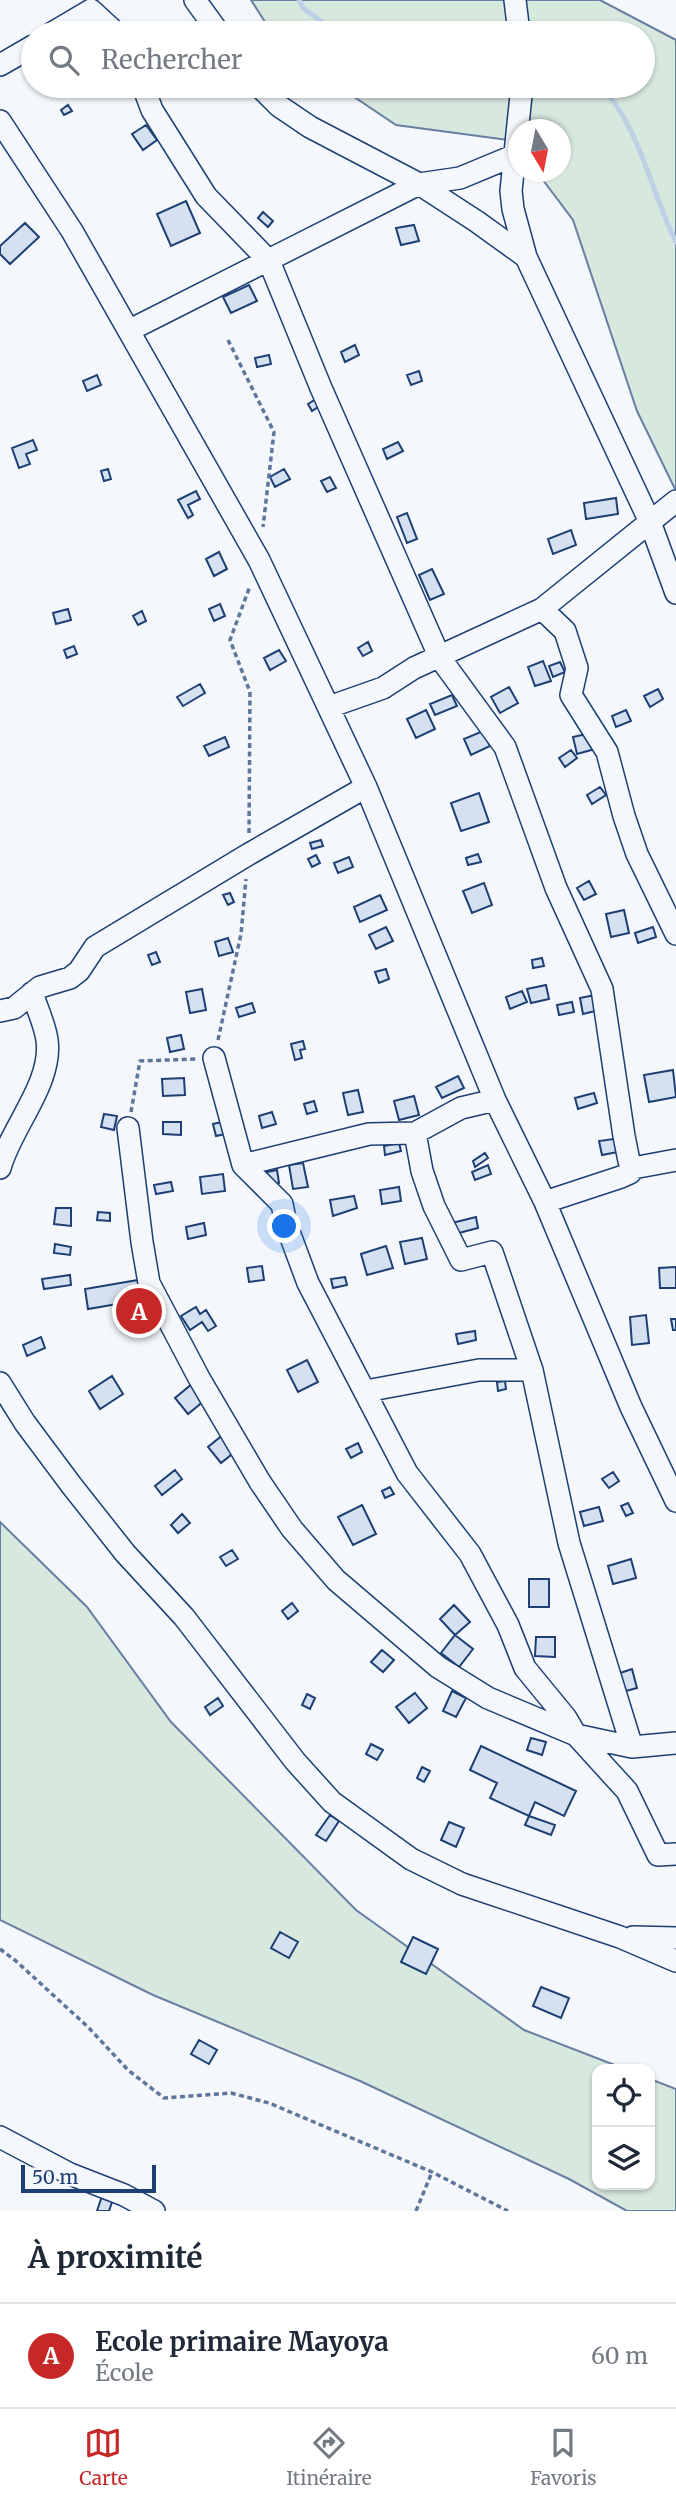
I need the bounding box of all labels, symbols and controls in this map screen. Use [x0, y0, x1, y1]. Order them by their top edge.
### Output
search box [21, 21, 655, 98]
icon: search [45, 41, 83, 79]
text: Rechercher [101, 43, 243, 76]
north arrow [508, 119, 571, 182]
your location [267, 1209, 301, 1243]
pin: A [116, 1285, 162, 1337]
map controls [592, 2064, 655, 2190]
button: locate [592, 2064, 655, 2127]
button: layers [592, 2127, 655, 2190]
scale bar [21, 2162, 156, 2194]
text: 50 m [32, 2165, 78, 2189]
text: À proximité [28, 2238, 203, 2276]
text: Ecole primaire Mayoya [95, 2325, 389, 2358]
text: A [43, 2341, 59, 2370]
text: 60 m [591, 2341, 648, 2370]
text: École [95, 2358, 154, 2387]
tab: Carte [79, 2424, 128, 2490]
tab: Itinéraire [286, 2424, 372, 2490]
tab: Favoris [530, 2424, 597, 2490]

